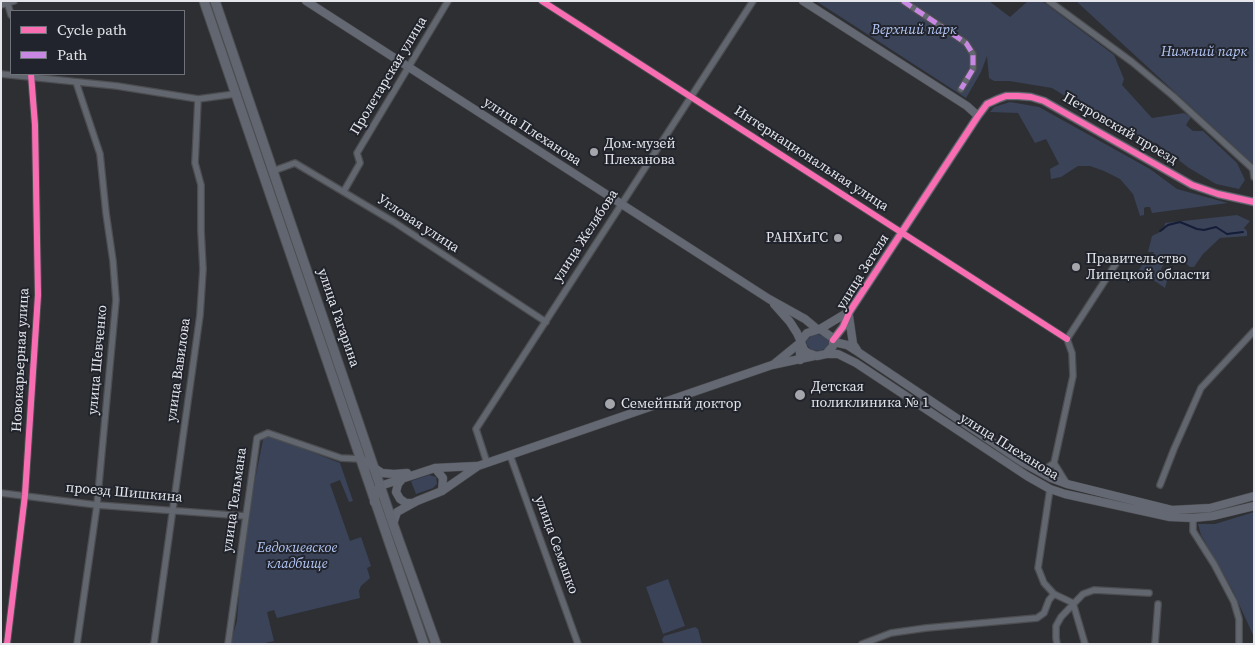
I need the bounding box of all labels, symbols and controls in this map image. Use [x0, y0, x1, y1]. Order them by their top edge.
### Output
legend [10, 10, 185, 75]
street label: Пролетарская улица [347, 14, 431, 138]
text: Cycle path [57, 19, 127, 40]
park label: Верхний парк [871, 22, 957, 38]
text: Path [57, 44, 87, 65]
park label: Нижний парк [1161, 44, 1247, 60]
street label: Петровский проезд [1060, 89, 1180, 169]
street label: улица Плеханова [480, 94, 584, 170]
street label: Интернациональная улица [731, 103, 891, 215]
place label: Дом-музей Плеханова [604, 136, 675, 168]
marker: Дом-музей Плеханова [588, 146, 600, 158]
street label: улица Желябова [550, 187, 622, 285]
street label: Угловая улица [374, 191, 462, 257]
place label: РАНХиГС [766, 230, 828, 246]
street label: улица Зегеля [833, 231, 893, 313]
marker: РАНХиГС [832, 232, 844, 244]
place label: Правительство Липецкой области [1086, 251, 1210, 284]
marker: Правительство Липецкой области [1070, 261, 1082, 273]
street label: улица Гагарина [313, 266, 363, 370]
street label: Новокарьерная улица [9, 288, 33, 432]
street label: улица Шевченко [85, 304, 111, 416]
street label: улица Вавилова [163, 317, 195, 423]
place label: Детская поликлиника № 1 [811, 379, 929, 412]
marker: Детская поликлиника № 1 [793, 388, 807, 402]
place label: Семейный доктор [621, 396, 741, 412]
marker: Семейный доктор [603, 397, 617, 411]
street label: улица Плеханова [956, 410, 1062, 484]
street label: улица Тельмана [219, 447, 251, 553]
street label: проезд Шишкина [65, 480, 183, 506]
street label: улица Семашко [530, 494, 582, 596]
park label: Евдокиевское кладбище [257, 540, 337, 572]

